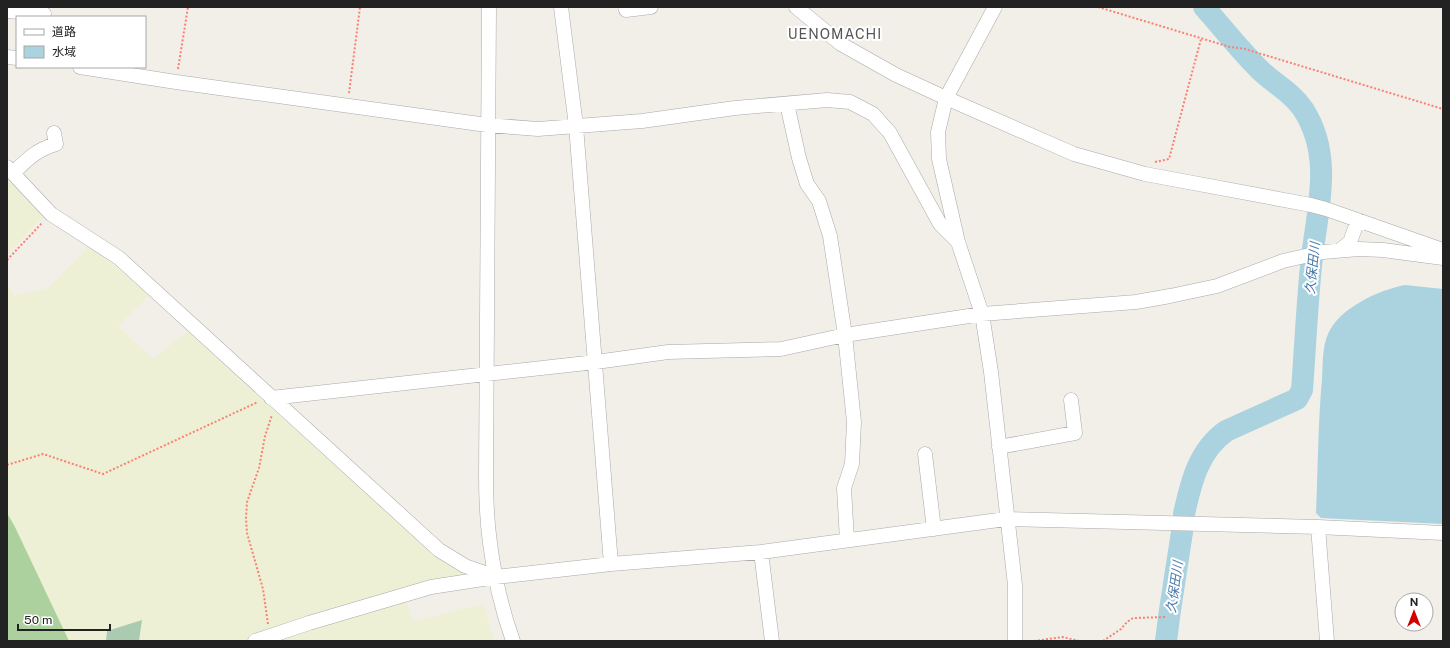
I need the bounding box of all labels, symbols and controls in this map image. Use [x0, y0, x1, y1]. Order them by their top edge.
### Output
legend [16, 16, 146, 68]
text: 道路 [52, 25, 76, 39]
district label: UENOMACHI [788, 26, 882, 42]
text: 水域 [52, 45, 76, 59]
water label: 久保田川 [1302, 239, 1323, 295]
water label: 久保田川 [1163, 558, 1186, 614]
north arrow [1394, 592, 1434, 632]
text: N [1410, 596, 1418, 608]
scale bar [18, 606, 110, 632]
text: 50 m [24, 613, 52, 627]

